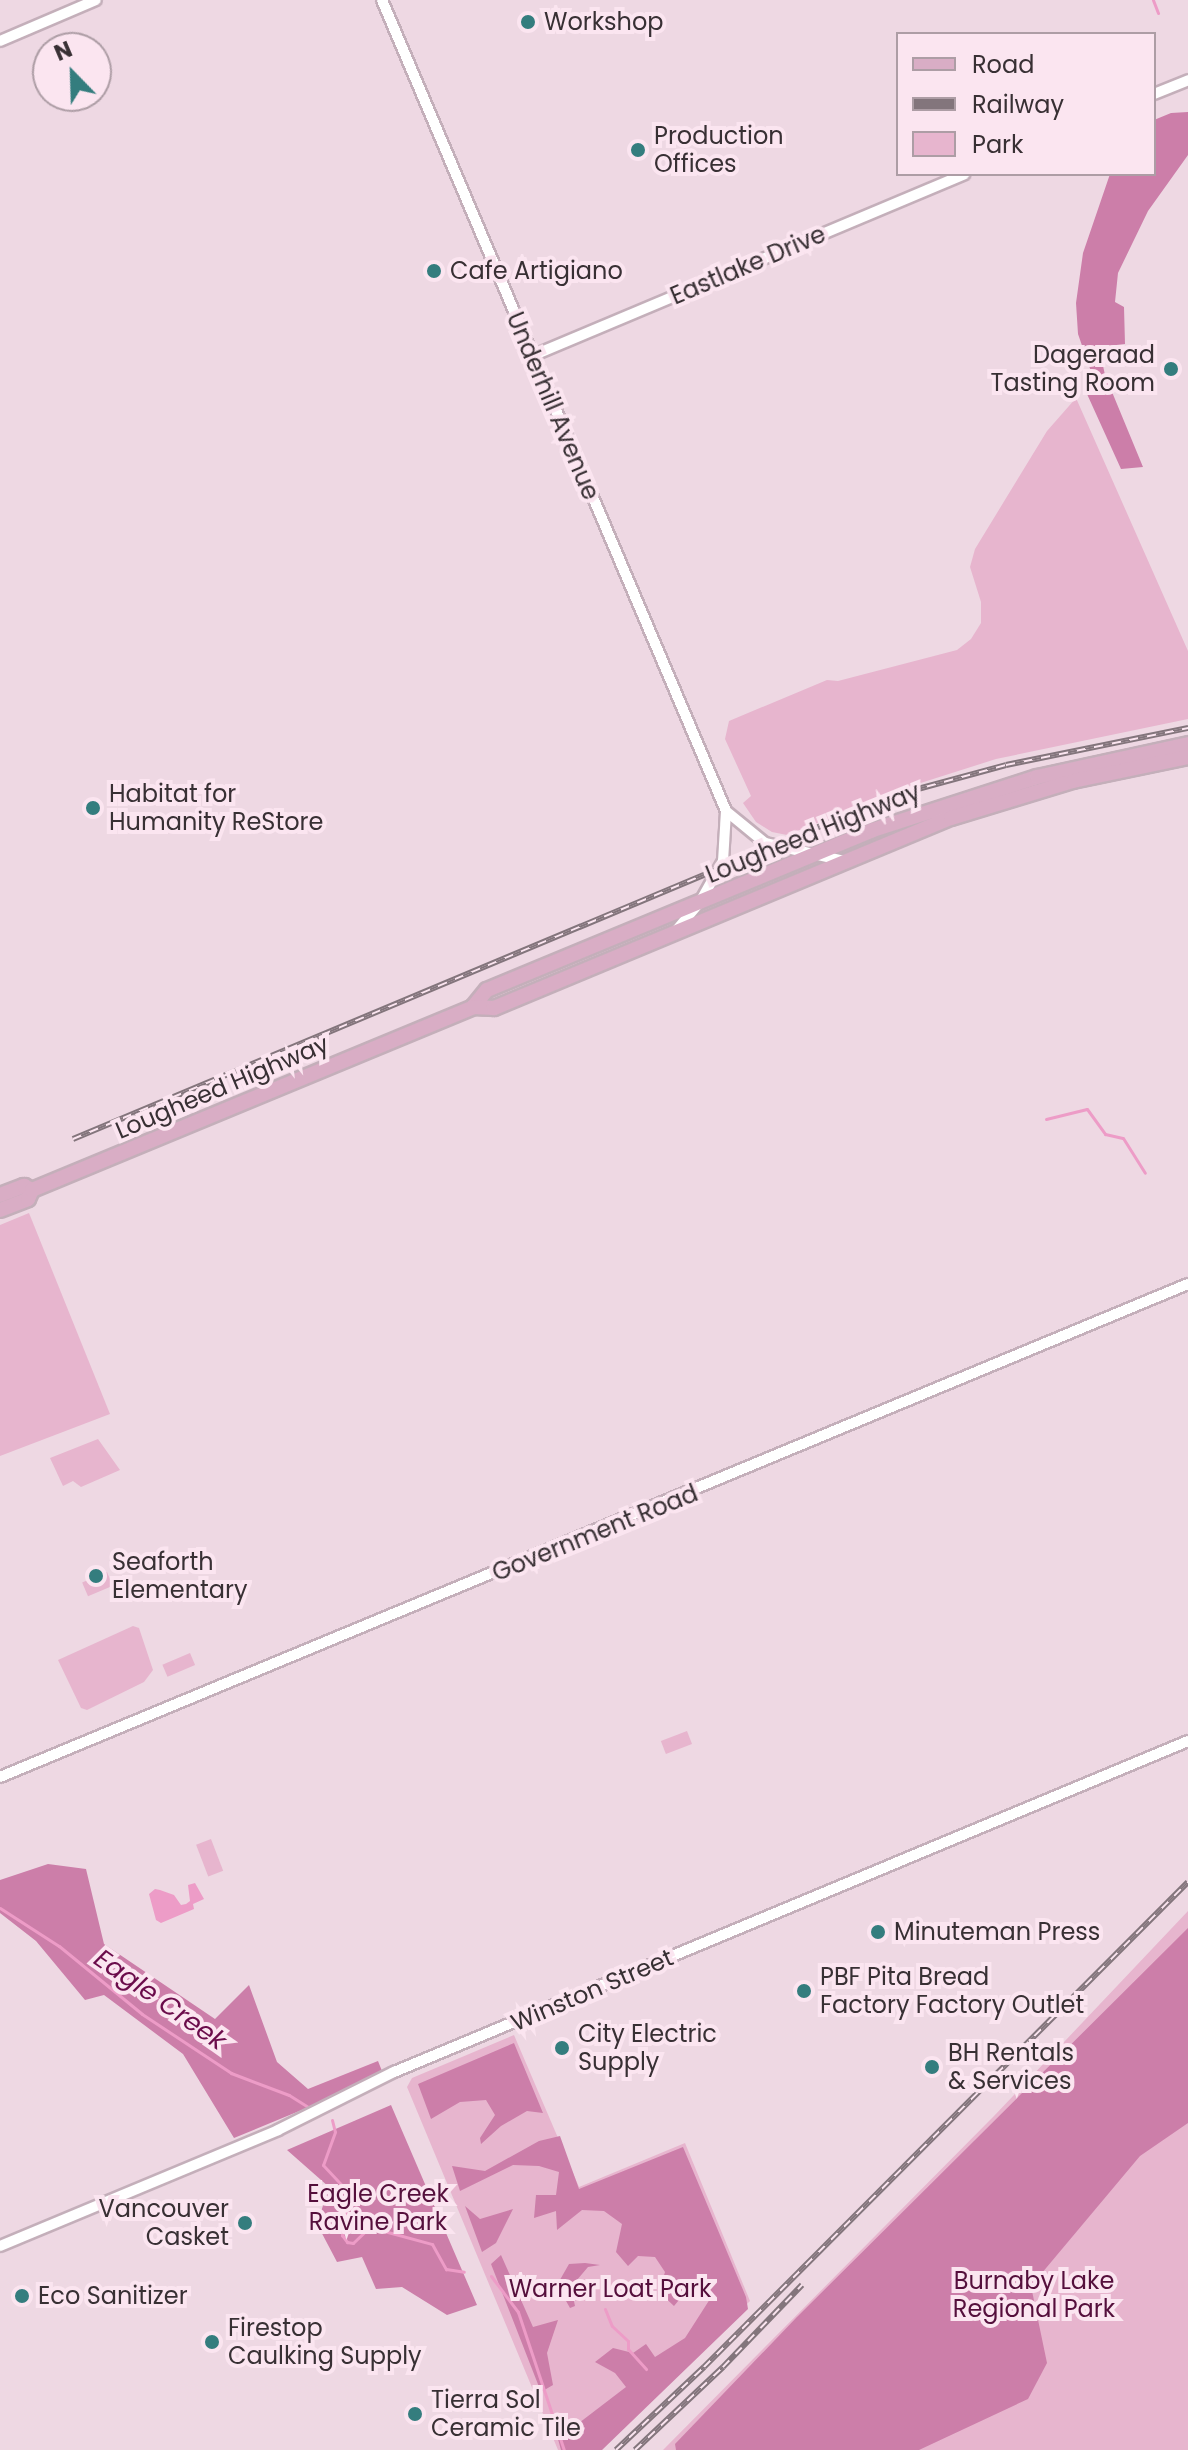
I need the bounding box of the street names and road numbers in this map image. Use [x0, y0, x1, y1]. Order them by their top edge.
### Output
street label: Eastlake Drive [666, 219, 830, 311]
street label: Underhill Avenue [500, 308, 606, 504]
street label: Lougheed Highway [702, 777, 924, 889]
street label: Lougheed Highway [111, 1029, 333, 1145]
street label: Government Road [488, 1479, 702, 1587]
street label: Winston Street [507, 1943, 677, 2037]

